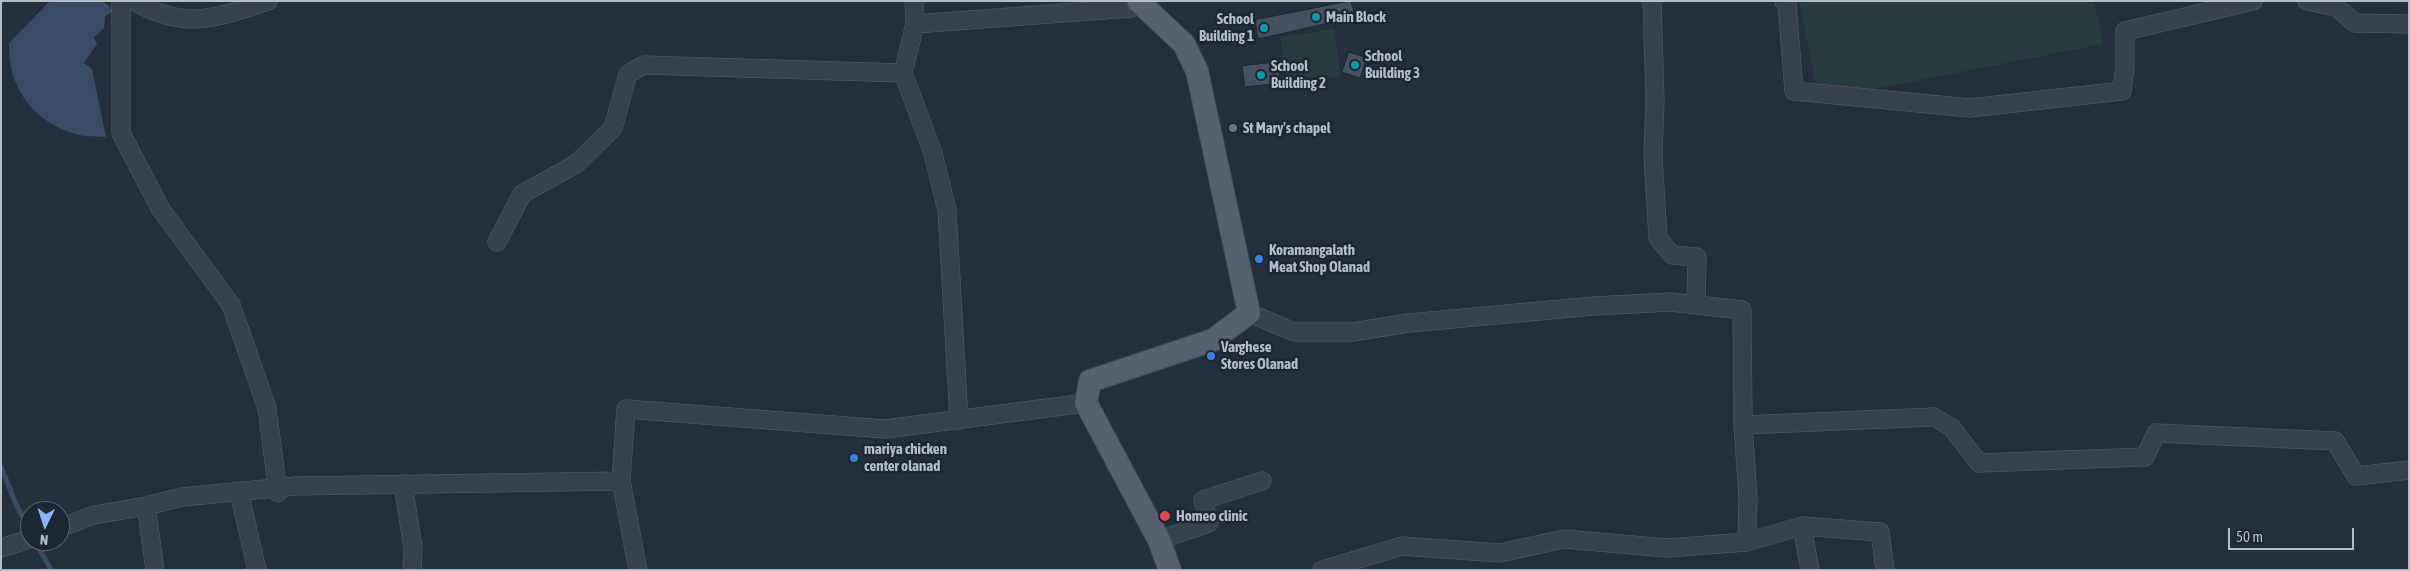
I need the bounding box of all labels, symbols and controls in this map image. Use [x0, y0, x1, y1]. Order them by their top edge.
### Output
place label: Main Block [1326, 8, 1386, 26]
place label: School Building 1 [1199, 10, 1254, 45]
marker: Main Block [1310, 11, 1322, 23]
marker: School Building 1 [1258, 22, 1270, 34]
place label: School Building 3 [1365, 47, 1420, 82]
place label: School Building 2 [1271, 57, 1326, 92]
marker: School Building 3 [1349, 59, 1361, 71]
marker: School Building 2 [1255, 69, 1267, 81]
place label: St Mary's chapel [1243, 119, 1331, 137]
marker: St Mary's chapel [1227, 122, 1239, 134]
place label: Koramangalath Meat Shop Olanad [1269, 241, 1370, 276]
marker: Koramangalath Meat Shop Olanad [1253, 253, 1265, 265]
place label: Varghese Stores Olanad [1221, 338, 1298, 373]
marker: Varghese Stores Olanad [1205, 350, 1217, 362]
place label: mariya chicken center olanad [864, 440, 947, 475]
marker: mariya chicken center olanad [848, 452, 860, 464]
north arrow [20, 501, 70, 551]
place label: Homeo clinic [1176, 507, 1248, 525]
marker: Homeo clinic [1158, 509, 1172, 523]
scale bar [2230, 518, 2356, 550]
text: 50 m [2236, 528, 2263, 545]
text: N [39, 532, 49, 548]

